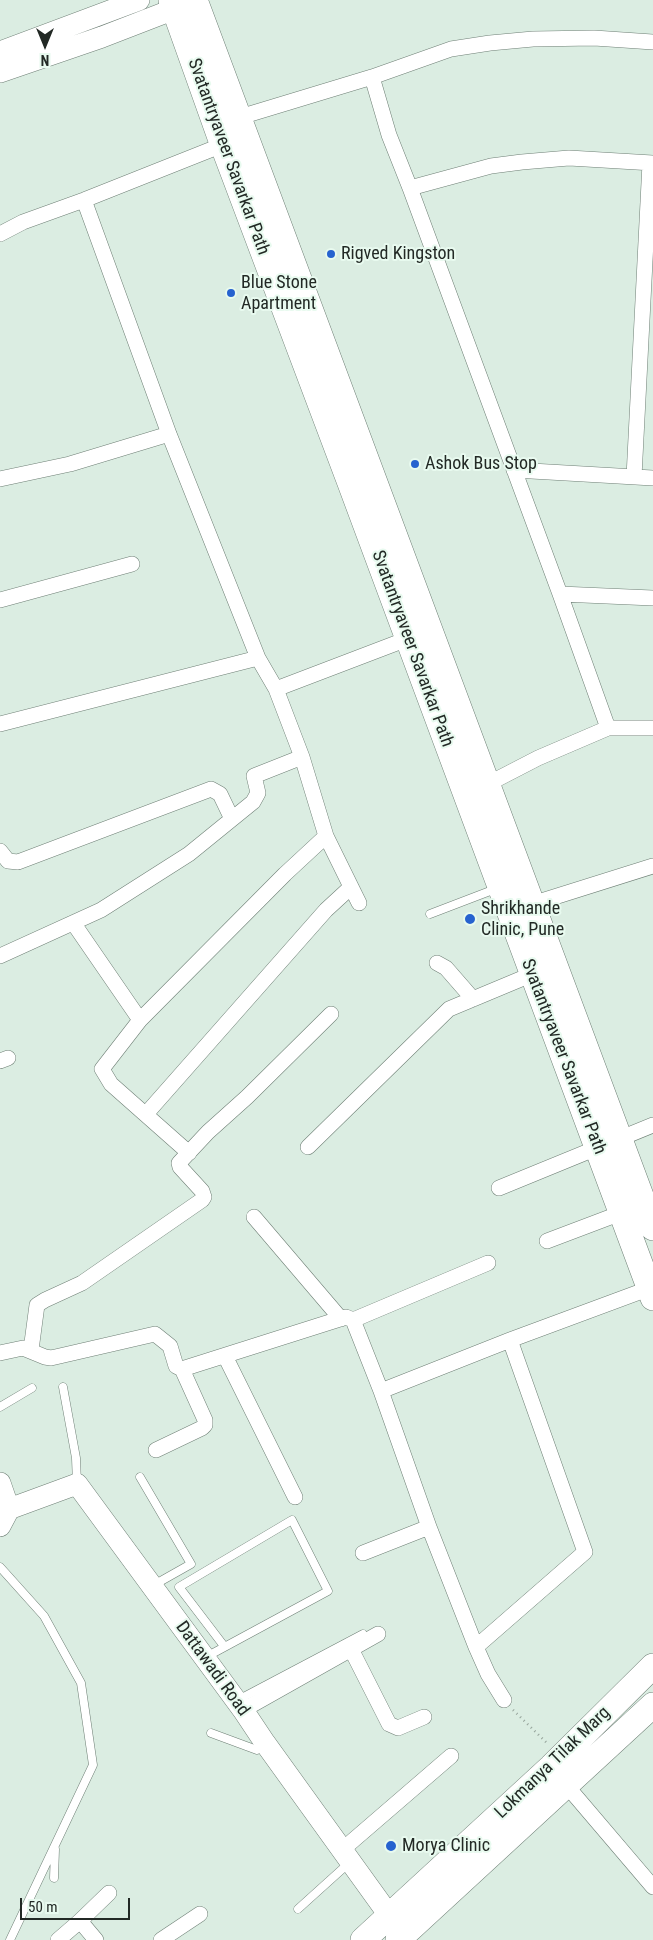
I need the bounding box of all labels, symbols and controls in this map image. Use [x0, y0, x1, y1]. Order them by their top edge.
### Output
north arrow [20, 20, 70, 70]
text: N [41, 52, 49, 68]
street label: Svatantryaveer Savarkar Path [182, 56, 274, 258]
place label: Rigved Kingston [341, 243, 455, 265]
marker: Rigved Kingston [325, 248, 337, 260]
place label: Blue Stone Apartment [241, 272, 317, 314]
marker: Blue Stone Apartment [225, 287, 237, 299]
place label: Ashok Bus Stop [425, 453, 537, 475]
marker: Ashok Bus Stop [409, 458, 421, 470]
street label: Svatantryaveer Savarkar Path [366, 548, 458, 750]
place label: Shrikhande Clinic, Pune [481, 898, 564, 941]
marker: Shrikhande Clinic, Pune [463, 912, 477, 926]
street label: Svatantryaveer Savarkar Path [516, 956, 610, 1158]
street label: Dattawadi Road [170, 1617, 254, 1721]
street label: Lokmanya Tilak Marg [491, 1703, 615, 1823]
place label: Morya Clinic [402, 1835, 490, 1857]
marker: Morya Clinic [384, 1839, 398, 1853]
scale bar [22, 1888, 132, 1920]
text: 50 m [28, 1898, 58, 1916]

